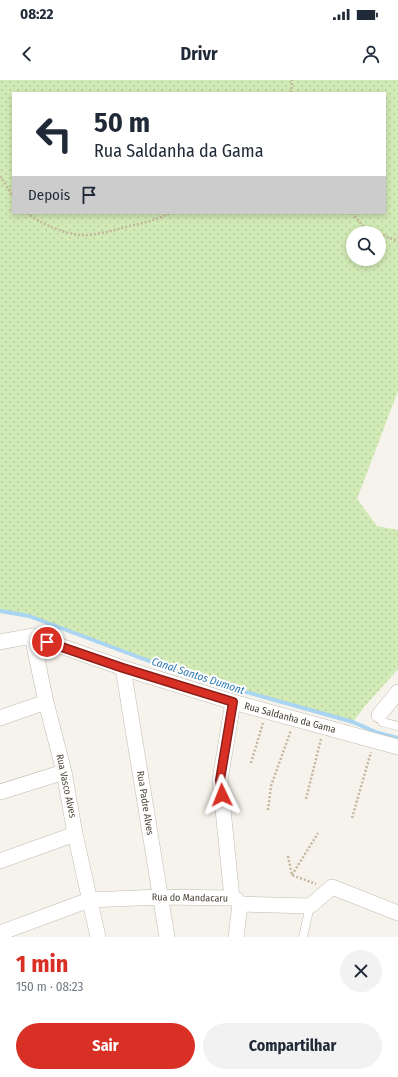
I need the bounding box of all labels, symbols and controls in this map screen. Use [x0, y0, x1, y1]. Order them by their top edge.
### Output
text: 08:22 [20, 5, 53, 23]
icon: back [16, 43, 38, 65]
text: Drivr [180, 43, 218, 65]
icon: person [360, 43, 382, 65]
text: 50 m [94, 106, 150, 139]
icon: left [28, 108, 80, 160]
text: Rua Saldanha da Gama [94, 140, 264, 162]
icon: arrive [78, 184, 100, 206]
text: Depois [28, 186, 70, 204]
map controls [346, 226, 386, 266]
button: search [346, 226, 386, 266]
pin [30, 625, 64, 659]
icon: arrive [36, 631, 58, 653]
water label: Canal Santos Dumont [150, 655, 246, 697]
street label: Rua Saldanha da Gama [243, 700, 337, 736]
street label: Rua Vasco Alves [53, 753, 79, 819]
street label: Rua Padre Alves [134, 770, 156, 836]
position arrow [201, 774, 243, 816]
street label: Rua do Mandacaru [152, 891, 228, 905]
text: 1 min [16, 950, 68, 978]
button: close [340, 950, 382, 992]
text: 150 m · 08:23 [16, 979, 83, 994]
button: Sair [16, 1023, 195, 1069]
button: Compartilhar [203, 1023, 382, 1069]

